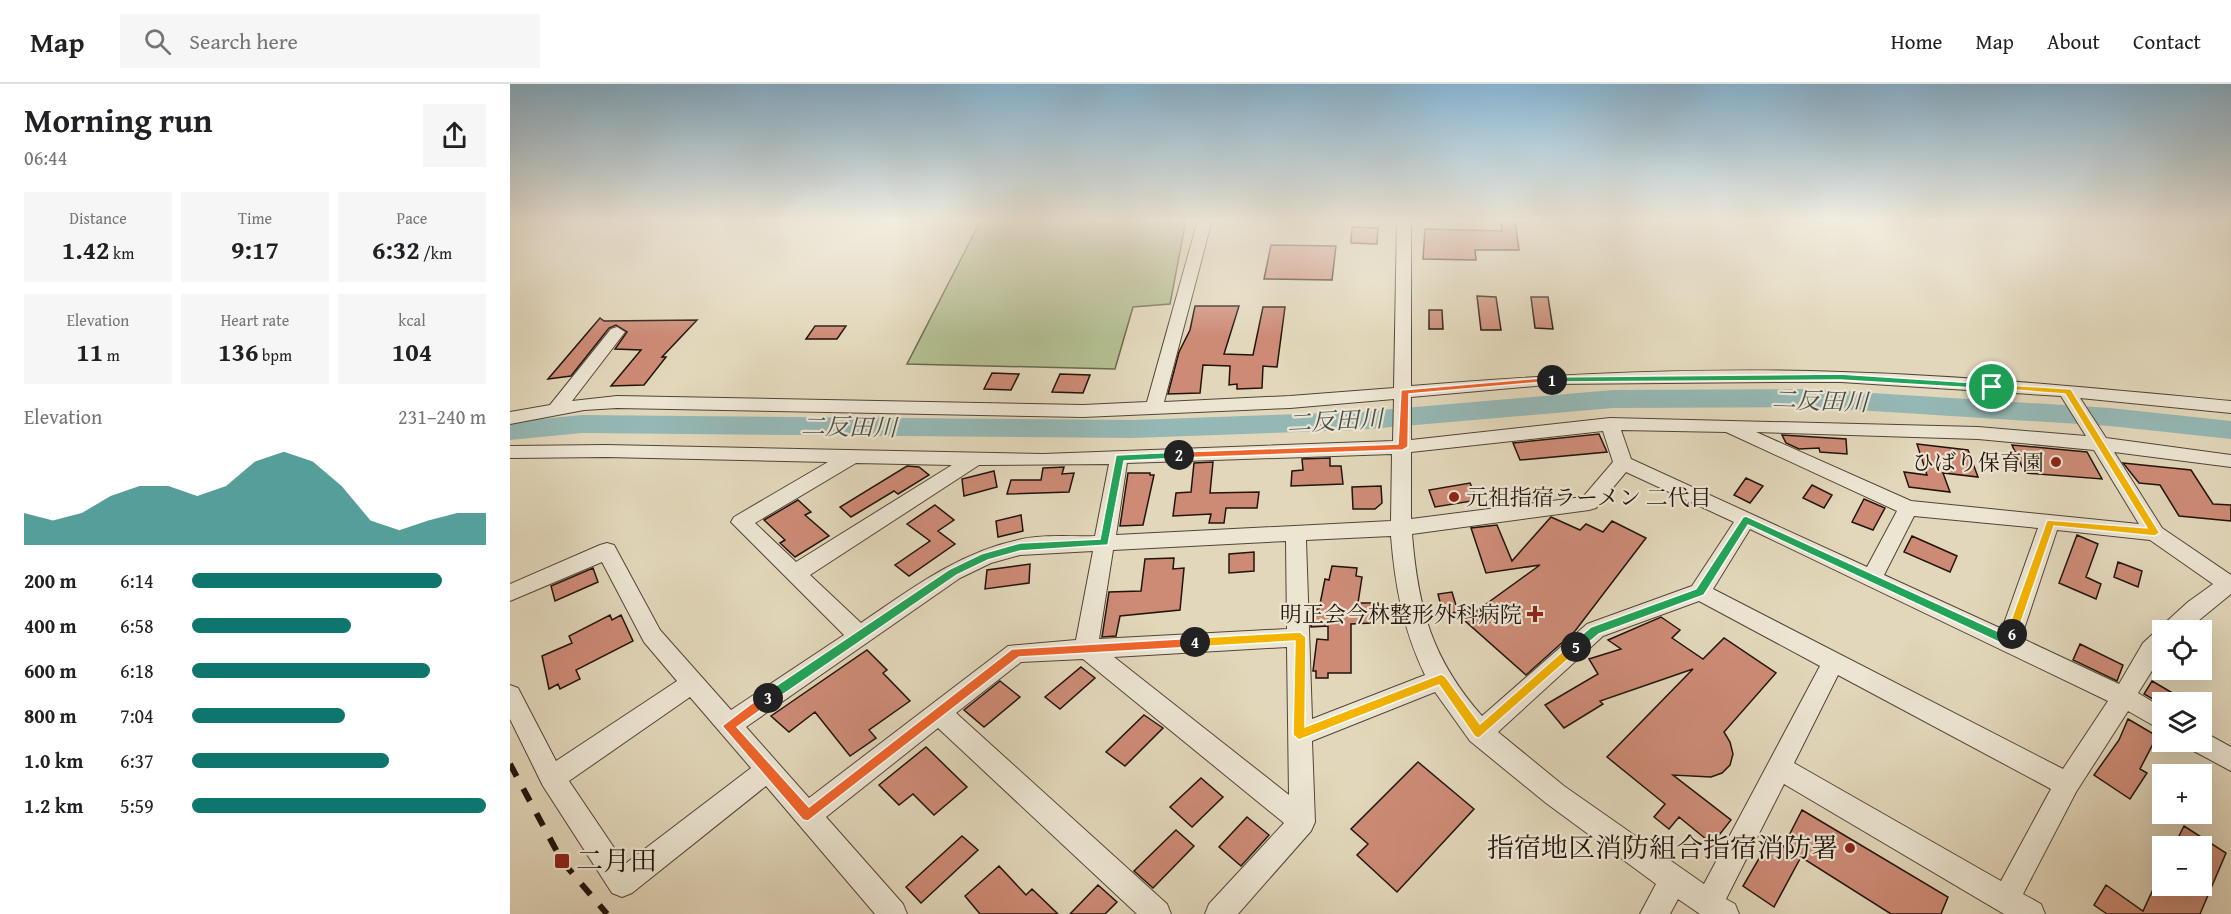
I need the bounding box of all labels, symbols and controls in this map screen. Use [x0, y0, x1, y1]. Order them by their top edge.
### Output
search box [120, 14, 540, 68]
text: Map [30, 21, 84, 62]
icon: search [141, 25, 174, 58]
text: Search here [189, 25, 298, 57]
text: Home [1891, 26, 1942, 57]
text: Map [1975, 26, 2014, 57]
text: About [2047, 26, 2100, 57]
text: Contact [2133, 26, 2201, 57]
text: Morning run [24, 96, 213, 144]
button: share [423, 104, 486, 167]
text: 06:44 [24, 143, 67, 172]
text: Distance [69, 206, 127, 230]
text: Time [238, 206, 272, 230]
text: Pace [397, 206, 427, 230]
text: 1.42 [62, 230, 110, 269]
text: 9:17 [231, 230, 279, 269]
text: 6:32 [372, 230, 420, 269]
text: km [110, 241, 134, 265]
text: /km [420, 241, 452, 265]
text: Elevation [67, 308, 129, 332]
text: Heart rate [221, 308, 289, 332]
text: kcal [398, 308, 426, 332]
text: 11 [76, 332, 103, 371]
text: 136 [218, 332, 258, 371]
text: 104 [392, 332, 432, 371]
text: m [103, 343, 120, 367]
text: bpm [258, 343, 292, 367]
pin [1966, 361, 2017, 412]
pin: 1 [1537, 365, 1567, 395]
text: 1 [1548, 368, 1556, 392]
icon: arrive [1975, 370, 2008, 403]
water label: 二反田川 [1771, 381, 1872, 420]
water label: 二反田川 [1286, 400, 1387, 440]
text: Elevation [24, 402, 102, 431]
text: 231–240 m [398, 402, 486, 431]
water label: 二反田川 [801, 408, 900, 445]
pin: 2 [1164, 440, 1194, 470]
text: 2 [1175, 443, 1183, 467]
place label: ひばり保育園 [1912, 446, 2044, 478]
marker: ひばり保育園 [2049, 455, 2063, 469]
place label: 元祖指宿ラーメン 二代目 [1466, 481, 1712, 513]
marker: 元祖指宿ラーメン 二代目 [1447, 490, 1461, 504]
text: 200 m [24, 566, 77, 595]
text: 6:14 [120, 566, 154, 595]
place label: 明正会今林整形外科病院 [1280, 598, 1522, 630]
marker: 明正会今林整形外科病院 [1526, 605, 1544, 623]
text: 400 m [24, 611, 77, 640]
text: 6:58 [120, 611, 154, 640]
pin: 6 [1997, 619, 2027, 649]
map controls [2152, 620, 2212, 896]
button: locate [2152, 620, 2212, 680]
text: 6 [2008, 622, 2016, 646]
pin: 4 [1180, 627, 1210, 657]
text: 4 [1191, 630, 1199, 654]
pin: 5 [1561, 632, 1591, 662]
text: 5 [1572, 635, 1580, 659]
text: 600 m [24, 656, 77, 685]
text: 6:18 [120, 656, 154, 685]
pin: 3 [753, 683, 783, 713]
text: 3 [764, 686, 772, 710]
button: layers [2152, 692, 2212, 752]
text: 800 m [24, 701, 77, 730]
text: 7:04 [120, 701, 154, 730]
text: 1.0 km [24, 746, 83, 775]
text: 6:37 [120, 746, 154, 775]
button: + [2152, 764, 2212, 824]
text: 1.2 km [24, 791, 83, 820]
text: 5:59 [120, 791, 154, 820]
place label: 指宿地区消防組合指宿消防署 [1487, 827, 1838, 867]
button: − [2152, 836, 2212, 896]
place label: 二月田 [576, 840, 657, 880]
marker: 指宿地区消防組合指宿消防署 [1843, 841, 1857, 855]
marker: 二月田 [553, 852, 571, 870]

